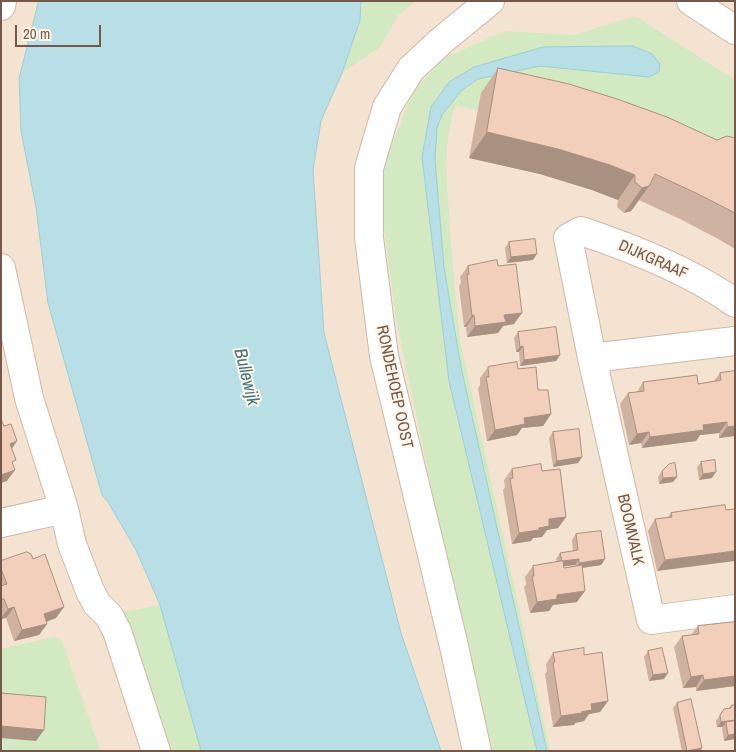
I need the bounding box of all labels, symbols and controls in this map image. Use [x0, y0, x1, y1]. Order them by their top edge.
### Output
scale bar [18, 15, 104, 47]
text: 20 m [23, 23, 50, 44]
street label: DIJKGRAAF [615, 236, 691, 284]
street label: RONDEHOEP OOST [372, 324, 416, 450]
water label: Bullewijk [228, 346, 264, 408]
street label: BOOMVALK [612, 492, 648, 568]

